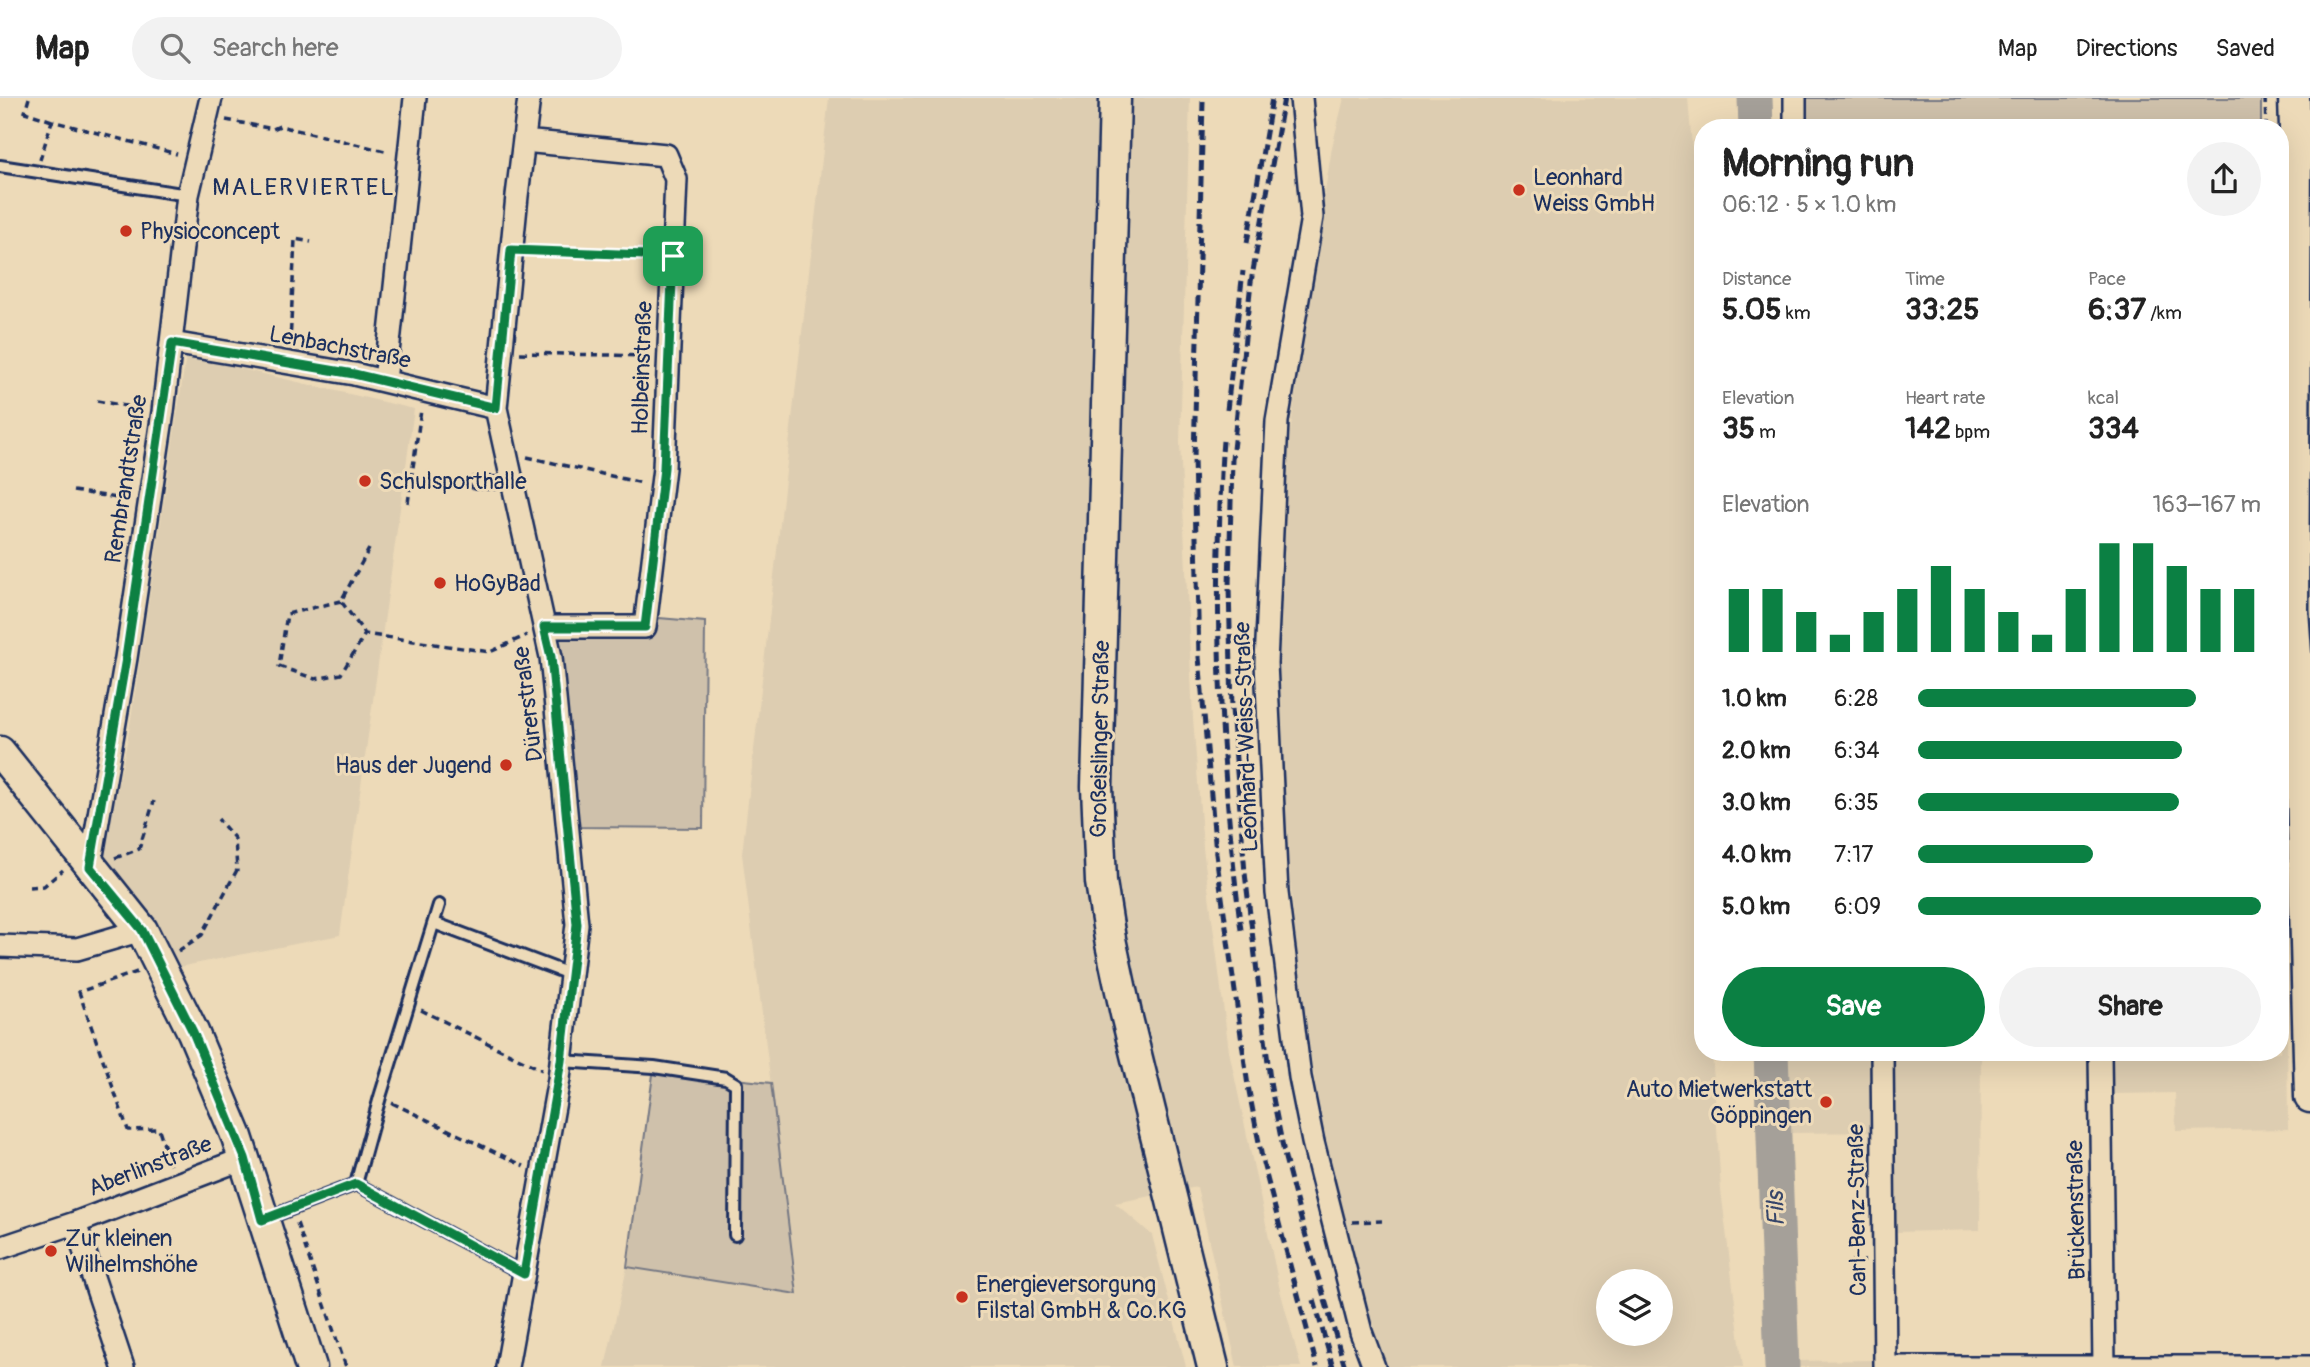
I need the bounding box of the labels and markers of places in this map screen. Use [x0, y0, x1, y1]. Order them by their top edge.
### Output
place label: Leonhard Weiss GmbH [1533, 163, 1655, 218]
marker: Leonhard Weiss GmbH [1511, 182, 1527, 198]
place label: Physioconcept [140, 217, 281, 246]
marker: Physioconcept [118, 223, 134, 239]
pin [643, 226, 703, 286]
place label: Schulsporthalle [379, 467, 527, 496]
marker: Schulsporthalle [357, 473, 373, 489]
place label: HoGyBad [454, 569, 541, 598]
marker: HoGyBad [432, 575, 448, 591]
place label: Haus der Jugend [335, 751, 492, 780]
marker: Haus der Jugend [498, 757, 514, 773]
place label: Auto Mietwerkstatt Göppingen [1626, 1075, 1813, 1130]
marker: Auto Mietwerkstatt Göppingen [1818, 1094, 1834, 1110]
place label: Zur kleinen Wilhelmshöhe [65, 1224, 198, 1279]
marker: Zur kleinen Wilhelmshöhe [43, 1243, 59, 1259]
place label: Energieversorgung Filstal GmbH & Co.KG [976, 1270, 1187, 1325]
marker: Energieversorgung Filstal GmbH & Co.KG [954, 1289, 970, 1305]

